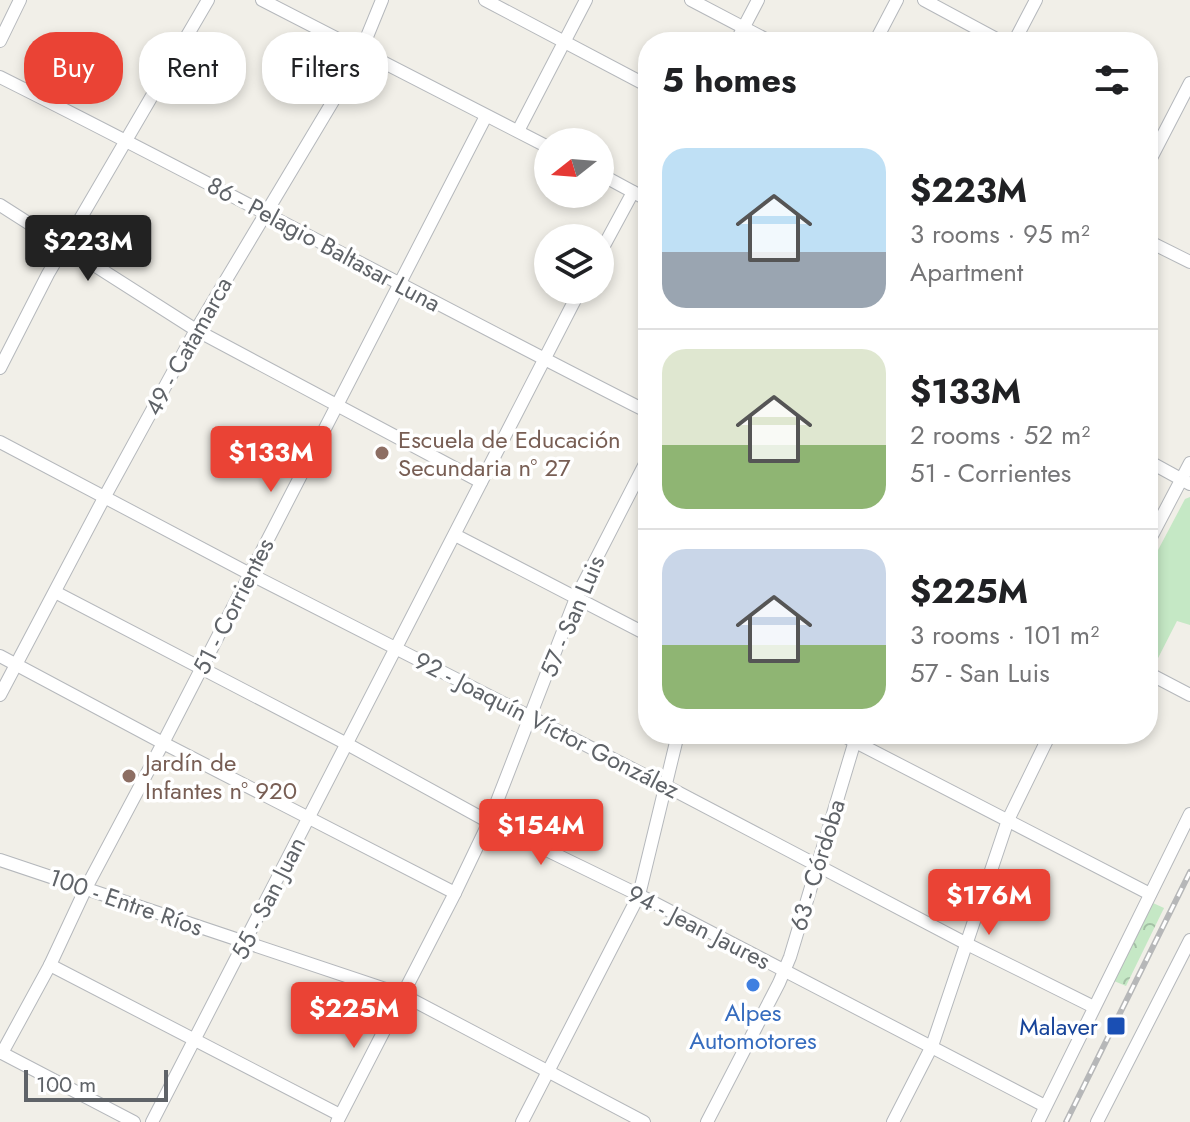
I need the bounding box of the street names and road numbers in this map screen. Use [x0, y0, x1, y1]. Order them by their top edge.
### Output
street label: 86 - Pelagio Baltasar Luna [201, 168, 447, 320]
street label: 49 - Catamarca [135, 270, 241, 422]
street label: 51 - Corrientes [184, 532, 282, 680]
street label: 57 - San Luis [531, 550, 613, 682]
street label: 92 - Joaquín Víctor González [409, 643, 685, 807]
street label: 63 - Córdoba [780, 795, 854, 935]
street label: 55 - San Juan [222, 831, 314, 965]
street label: 100 - Entre Ríos [44, 859, 208, 945]
street label: 94 - Jean Jaures [621, 876, 777, 978]

